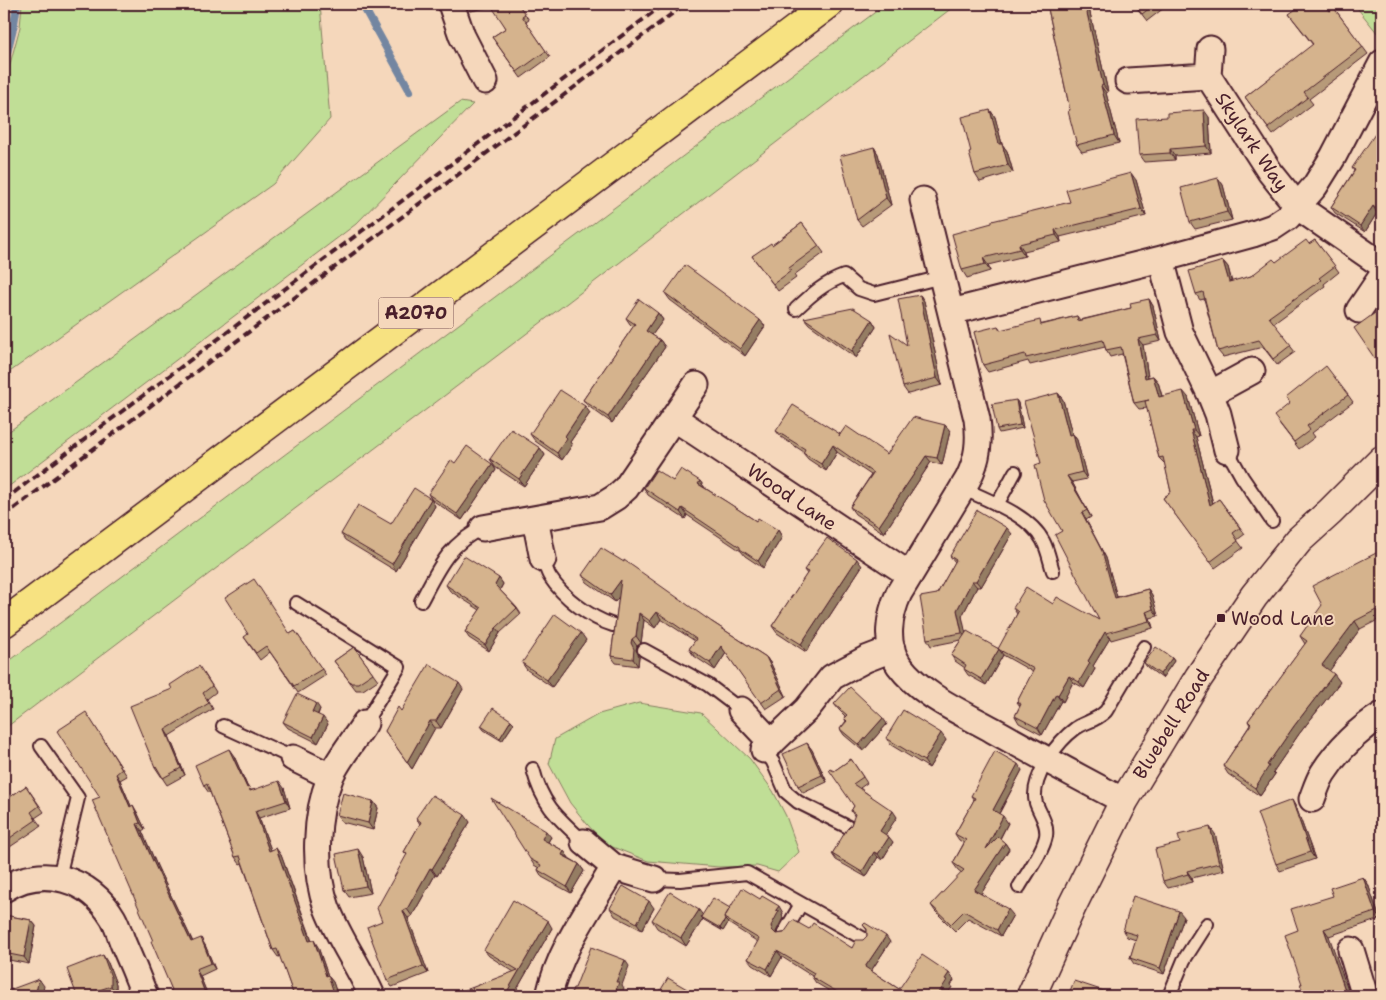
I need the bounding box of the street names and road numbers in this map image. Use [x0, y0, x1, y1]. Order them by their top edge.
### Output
street label: Skylark Way [1210, 87, 1294, 197]
road number: A2070 [378, 298, 454, 328]
street label: Wood Lane [742, 458, 842, 536]
street label: Bluebell Road [1127, 664, 1215, 784]

